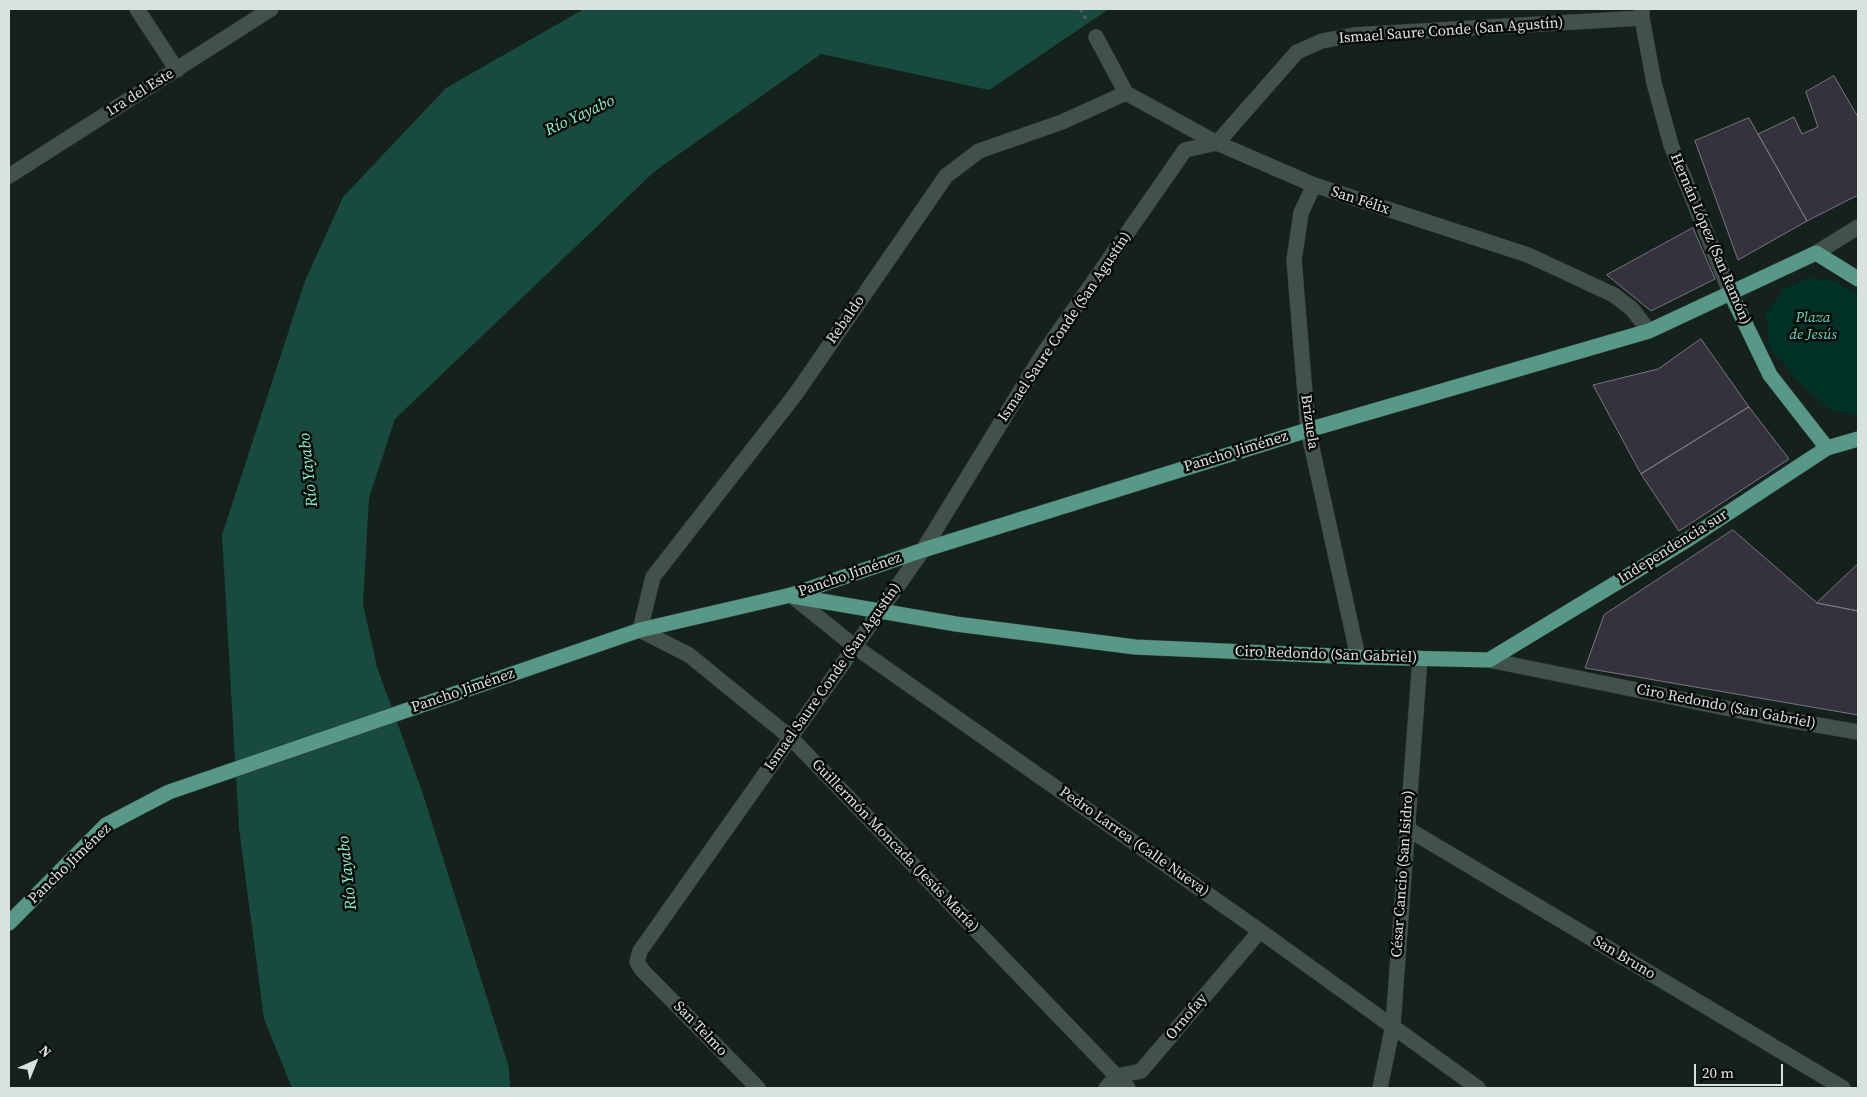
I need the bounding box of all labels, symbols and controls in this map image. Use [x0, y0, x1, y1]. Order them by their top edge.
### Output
street label: Ismael Saure Conde (San Agustín) [1338, 14, 1564, 48]
street label: 1ra del Este [103, 65, 177, 121]
water label: Río Yayabo [542, 92, 618, 140]
street label: Hernán López (San Ramón) [1666, 151, 1754, 327]
street label: San Félix [1329, 183, 1391, 219]
street label: Ismael Saure Conde (San Agustín) [995, 229, 1135, 425]
street label: Rebaldo [823, 292, 869, 348]
park label: Plaza de Jesús [1789, 309, 1837, 344]
street label: Brizuela [1296, 393, 1322, 451]
street label: Pancho Jiménez [1182, 428, 1290, 476]
water label: Río Yayabo [296, 432, 322, 508]
street label: Independencia sur [1615, 506, 1731, 588]
street label: Pancho Jiménez [796, 549, 904, 601]
street label: Ismael Saure Conde (San Agustín) [761, 580, 905, 774]
street label: Ciro Redondo (San Gabriel) [1235, 643, 1417, 667]
street label: Pancho Jiménez [409, 665, 517, 717]
street label: Ciro Redondo (San Gabriel) [1635, 681, 1817, 733]
street label: Guillermón Moncada (Jesús María) [807, 756, 983, 936]
street label: Pedro Larrea (Calle Nueva) [1055, 783, 1213, 901]
street label: César Cancio (San Isidro) [1388, 790, 1418, 958]
street label: Pancho Jiménez [25, 820, 115, 908]
water label: Río Yayabo [335, 835, 361, 911]
street label: San Bruno [1590, 932, 1658, 984]
street label: Ornofay [1163, 990, 1211, 1044]
street label: San Telmo [669, 998, 731, 1060]
north arrow [10, 1037, 60, 1087]
text: N [35, 1040, 56, 1062]
scale bar [1697, 1054, 1786, 1086]
text: 20 m [1702, 1062, 1734, 1083]

